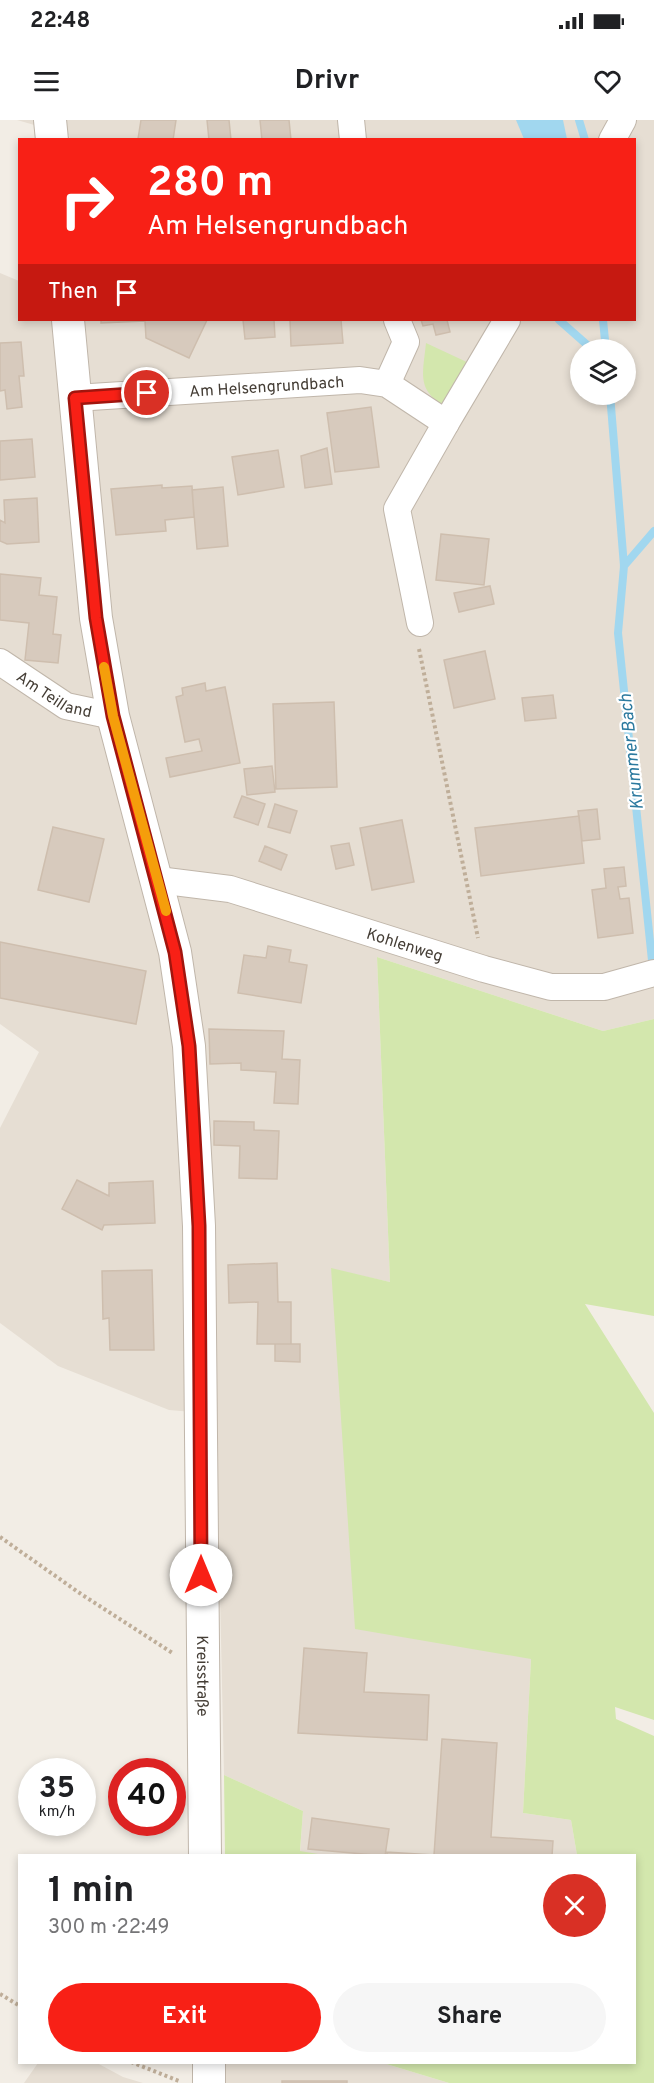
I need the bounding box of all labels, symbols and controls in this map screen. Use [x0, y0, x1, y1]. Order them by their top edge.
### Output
text: 22:48 [30, 8, 90, 35]
text: Drivr [295, 64, 359, 98]
icon: menu [30, 65, 63, 98]
icon: heart [591, 65, 624, 98]
text: 280 m [147, 158, 273, 211]
icon: right [48, 162, 126, 240]
text: Am Helsengrundbach [147, 210, 409, 244]
icon: arrive [110, 276, 143, 309]
text: Then [48, 279, 98, 306]
map controls [570, 339, 636, 405]
button: layers [570, 339, 636, 405]
pin [121, 367, 172, 418]
street label: Am Helsengrundbach [189, 373, 345, 403]
icon: arrive [130, 376, 163, 409]
street label: Am Teilland [12, 668, 93, 723]
water label: Krummer Bach [615, 692, 650, 811]
street label: Kohlenweg [364, 925, 445, 967]
position arrow [169, 1543, 233, 1607]
street label: Kreisstraße [191, 1635, 212, 1717]
speed limit sign: 40 [108, 1758, 186, 1836]
text: 35 [39, 1771, 75, 1808]
text: km/h [39, 1803, 75, 1822]
text: 1 min [48, 1869, 134, 1915]
button: close [543, 1874, 606, 1937]
text: 300 m · 22:49 [48, 1915, 169, 1941]
button: Exit [48, 1983, 321, 2052]
button: Share [333, 1983, 606, 2052]

